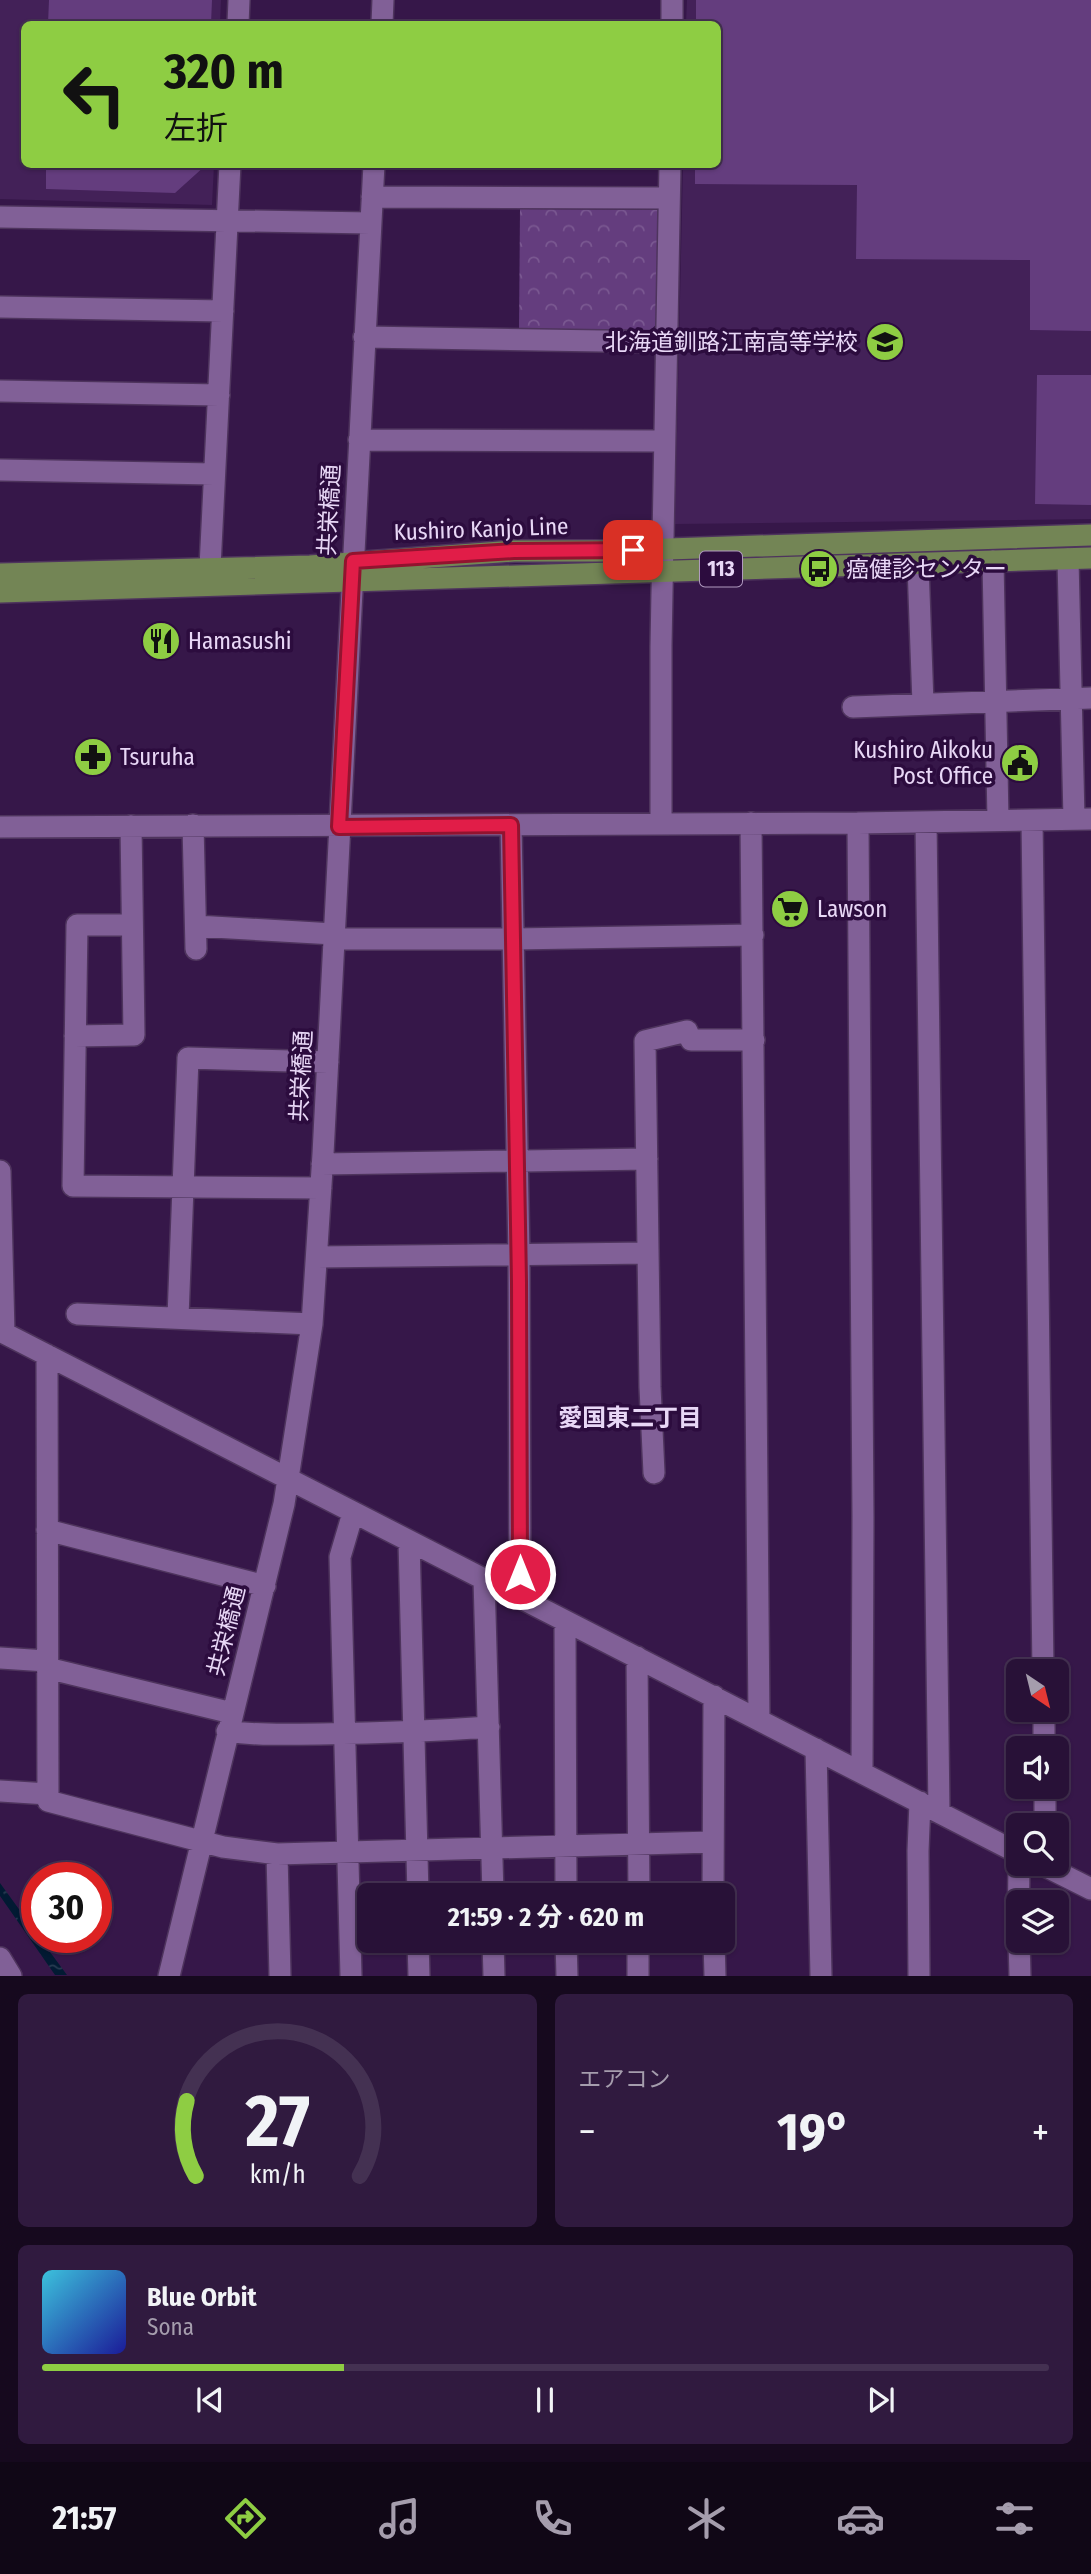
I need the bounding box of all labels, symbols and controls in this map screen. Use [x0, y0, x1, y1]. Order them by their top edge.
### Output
text: 320 m [164, 42, 284, 101]
icon: left [49, 49, 140, 140]
text: 左折 [164, 109, 228, 147]
school or university icon: 北海道釧路江南高等学校 [864, 321, 906, 363]
place label: 北海道釧路江南高等学校 [605, 328, 858, 356]
street label: 共栄橋通 [313, 463, 345, 557]
street label: Kushiro Kanjo Line [393, 512, 569, 546]
pin [603, 520, 663, 580]
icon: arrive [614, 531, 652, 569]
bus stop icon: 癌健診センター [798, 548, 840, 590]
road number: 113 [700, 552, 742, 586]
place label: 癌健診センター [846, 555, 1007, 583]
restaurant icon: Hamasushi [140, 620, 182, 662]
place label: Hamasushi [188, 627, 292, 655]
pharmacy icon: Tsuruha [72, 736, 114, 778]
place label: Kushiro Aikoku Post Office [853, 736, 993, 790]
public building icon: Kushiro Aikoku Post Office [999, 742, 1041, 784]
place label: Tsuruha [120, 743, 195, 771]
supermarket icon: Lawson [769, 888, 811, 930]
place label: Lawson [817, 895, 887, 923]
street label: 共栄橋通 [285, 1029, 317, 1123]
district label: 愛国東二丁目 [558, 1404, 702, 1432]
position arrow [483, 1537, 557, 1611]
street label: 共栄橋通 [201, 1583, 251, 1679]
north arrow [1006, 1659, 1069, 1722]
map controls [1006, 1659, 1069, 1953]
button: sound [1006, 1736, 1069, 1799]
button: search [1006, 1813, 1069, 1876]
speed limit sign: 30 [21, 1862, 112, 1953]
button: layers [1006, 1890, 1069, 1953]
text: 21:59 · 2 分 · 620 m [448, 1902, 644, 1933]
text: エアコン [579, 2065, 671, 2093]
text: 27 [244, 2079, 309, 2166]
text: 19° [777, 2101, 850, 2164]
text: − [579, 2109, 596, 2155]
text: + [1032, 2109, 1049, 2155]
text: km/h [249, 2160, 305, 2190]
text: Blue Orbit [147, 2282, 257, 2313]
text: Sona [147, 2313, 194, 2341]
icon: previous [191, 2381, 229, 2419]
icon: pause [526, 2381, 564, 2419]
icon: next [862, 2381, 900, 2419]
icon: directions [221, 2494, 270, 2543]
icon: music [375, 2494, 424, 2543]
icon: phone [528, 2494, 577, 2543]
icon: climate [682, 2494, 731, 2543]
icon: car [836, 2494, 885, 2543]
icon: filters [990, 2494, 1039, 2543]
text: 21:57 [52, 2499, 116, 2537]

